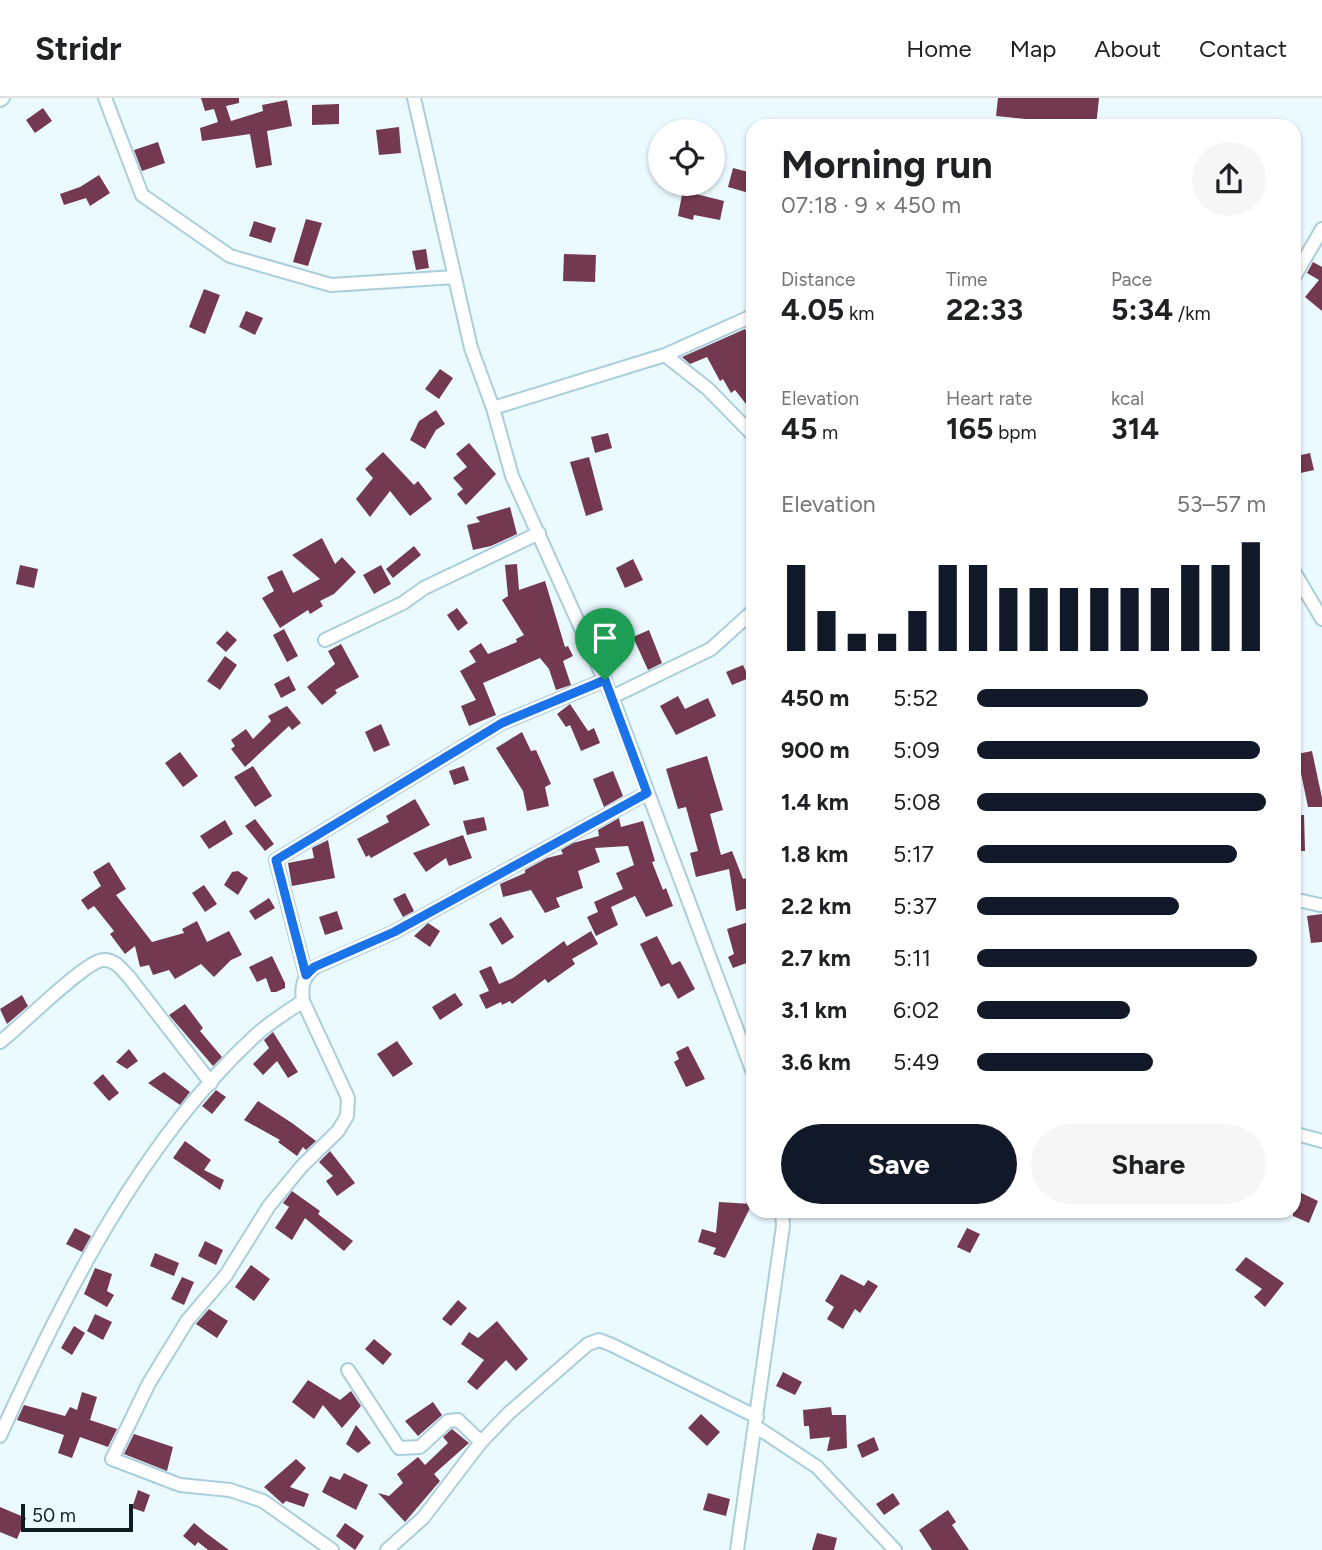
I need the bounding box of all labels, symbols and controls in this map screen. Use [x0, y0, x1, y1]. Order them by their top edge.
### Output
text: Stridr [35, 29, 122, 68]
text: Home [906, 34, 972, 63]
text: Map [1010, 34, 1056, 63]
text: About [1094, 34, 1161, 63]
text: Contact [1199, 34, 1287, 63]
map controls [648, 119, 725, 196]
button: locate [648, 119, 725, 196]
text: Morning run [781, 142, 993, 188]
button: share [1192, 142, 1266, 216]
text: 07:18 · 9 × 450 m [781, 191, 961, 219]
text: Distance [781, 268, 855, 291]
text: Time [946, 268, 987, 291]
text: Pace [1111, 268, 1152, 291]
text: 4.05 [781, 291, 844, 328]
text: 22:33 [946, 291, 1023, 328]
text: 5:34 [1111, 291, 1173, 328]
text: km [844, 302, 874, 325]
text: /km [1173, 302, 1211, 325]
text: Elevation [781, 387, 859, 410]
text: Heart rate [946, 387, 1032, 410]
text: kcal [1111, 387, 1144, 410]
text: 45 [781, 410, 817, 447]
text: 165 [946, 410, 994, 447]
text: 314 [1111, 410, 1159, 447]
text: m [817, 421, 838, 444]
text: bpm [994, 421, 1037, 444]
text: Elevation [781, 490, 876, 518]
text: 53–57 m [1177, 490, 1266, 518]
pin [575, 608, 635, 680]
icon: arrive [586, 619, 624, 657]
text: 450 m [781, 684, 849, 712]
text: 5:52 [893, 684, 938, 712]
text: 900 m [781, 736, 850, 764]
text: 5:09 [893, 736, 940, 764]
text: 1.4 km [781, 788, 849, 816]
text: 5:08 [893, 788, 941, 816]
text: 1.8 km [781, 840, 848, 868]
text: 5:17 [893, 840, 934, 868]
text: 2.2 km [781, 892, 851, 920]
text: 5:37 [893, 892, 937, 920]
text: 2.7 km [781, 944, 851, 972]
text: 5:11 [893, 944, 931, 972]
text: 3.1 km [781, 996, 847, 1024]
text: 6:02 [893, 996, 939, 1024]
text: 3.6 km [781, 1048, 851, 1076]
text: 5:49 [893, 1048, 939, 1076]
button: Save [781, 1124, 1017, 1204]
button: Share [1031, 1124, 1266, 1204]
scale bar [21, 1501, 133, 1533]
text: 50 m [32, 1504, 76, 1527]

